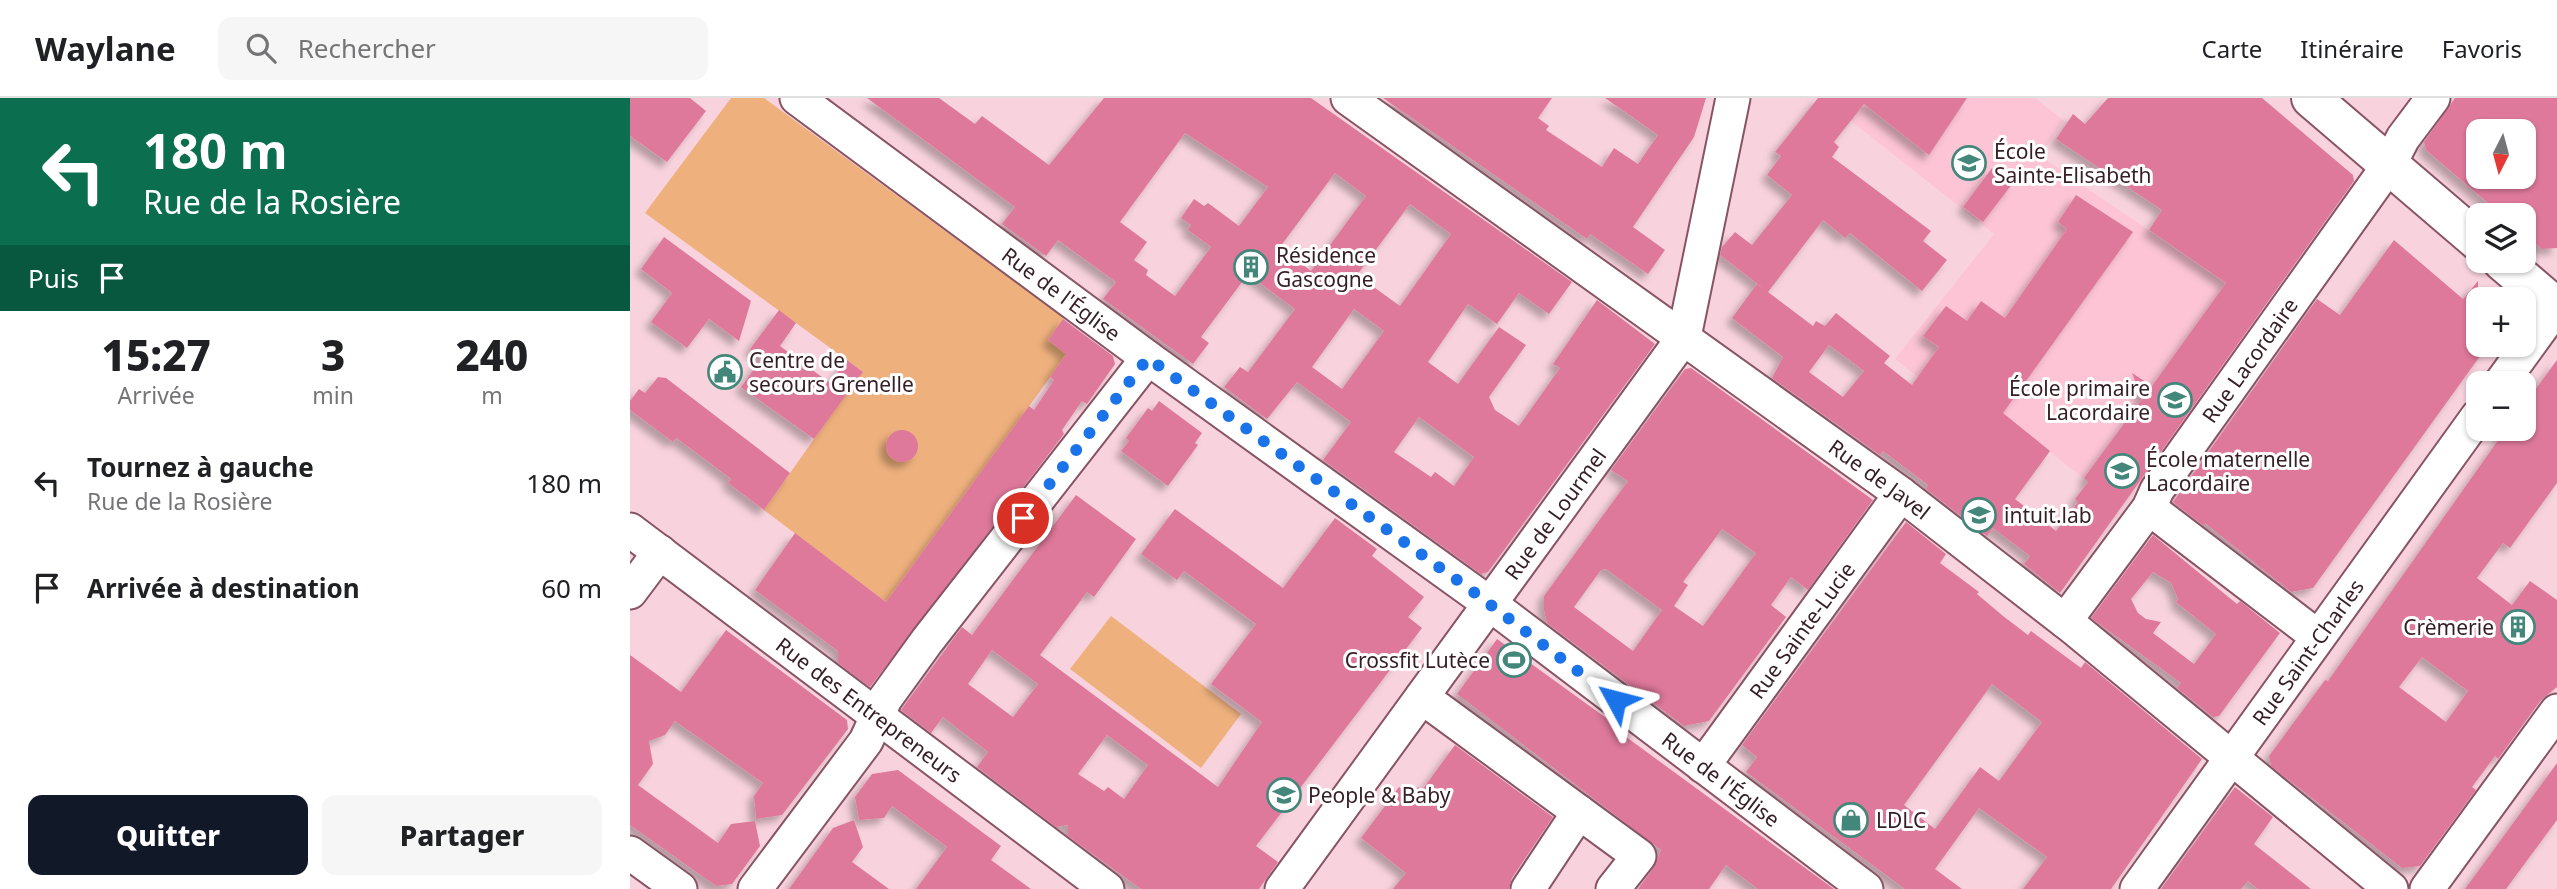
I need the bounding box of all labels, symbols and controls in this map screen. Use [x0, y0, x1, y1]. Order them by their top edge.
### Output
search box [218, 17, 708, 80]
text: Waylane [35, 26, 176, 71]
icon: search [242, 29, 280, 67]
text: Rechercher [298, 30, 436, 66]
text: Carte [2202, 32, 2262, 65]
text: Itinéraire [2300, 32, 2404, 65]
text: Favoris [2442, 32, 2522, 65]
text: 180 m [143, 117, 288, 183]
north arrow [2466, 119, 2536, 189]
map controls [2466, 119, 2536, 441]
icon: left [28, 126, 119, 217]
place label: École Sainte-Elisabeth [1994, 137, 2152, 189]
school or university icon: École Sainte-Elisabeth [1950, 144, 1988, 182]
text: Rue de la Rosière [143, 180, 401, 223]
button: layers [2466, 203, 2536, 273]
street label: Rue de l'Église [996, 241, 1126, 347]
place label: Résidence Gascogne [1276, 241, 1376, 293]
building icon: Résidence Gascogne [1232, 248, 1270, 286]
icon: arrive [93, 259, 131, 297]
text: Puis [28, 260, 79, 296]
button: + [2466, 287, 2536, 357]
street label: Rue Lacordaire [2195, 292, 2304, 428]
text: 15:27 [102, 326, 211, 383]
text: 3 [321, 326, 345, 383]
text: 240 [456, 326, 528, 383]
place label: Centre de secours Grenelle [749, 346, 914, 398]
public building icon: Centre de secours Grenelle [706, 353, 744, 391]
button: − [2466, 371, 2536, 441]
place label: École primaire Lacordaire [2009, 374, 2150, 426]
text: Arrivée [118, 379, 195, 411]
text: min [312, 379, 354, 411]
text: m [481, 379, 503, 411]
school or university icon: École primaire Lacordaire [2156, 381, 2194, 419]
street label: Rue de Javel [1823, 433, 1936, 526]
street label: Rue de Lourmel [1498, 443, 1612, 585]
place label: École maternelle Lacordaire [2146, 445, 2310, 497]
text: Tournez à gauche [87, 449, 314, 485]
school or university icon: École maternelle Lacordaire [2103, 452, 2141, 490]
icon: left [28, 464, 66, 502]
text: 180 m [526, 465, 602, 501]
text: Rue de la Rosière [87, 485, 273, 517]
pin [993, 488, 1053, 548]
school or university icon: intuit.lab [1960, 496, 1998, 534]
icon: arrive [1004, 499, 1042, 537]
place label: intuit.lab [2004, 501, 2092, 529]
street label: Rue Sainte-Lucie [1743, 556, 1861, 704]
icon: arrive [28, 569, 66, 607]
text: Arrivée à destination [87, 570, 360, 606]
text: 60 m [541, 570, 602, 606]
street label: Rue Saint-Charles [2246, 574, 2370, 731]
building icon: Crèmerie [2499, 608, 2537, 646]
place label: Crèmerie [2403, 613, 2494, 641]
street label: Rue des Entrepreneurs [770, 631, 967, 789]
sports icon: Crossfit Lutèce [1495, 641, 1533, 679]
place label: Crossfit Lutèce [1345, 646, 1490, 674]
position arrow [1579, 663, 1653, 737]
street label: Rue de l'Église [1656, 725, 1786, 833]
school or university icon: People & Baby [1265, 776, 1303, 814]
place label: People & Baby [1308, 781, 1451, 809]
button: Quitter [28, 795, 308, 875]
button: Partager [322, 795, 602, 875]
shop icon: LDLC [1832, 801, 1870, 839]
place label: LDLC [1876, 806, 1926, 834]

